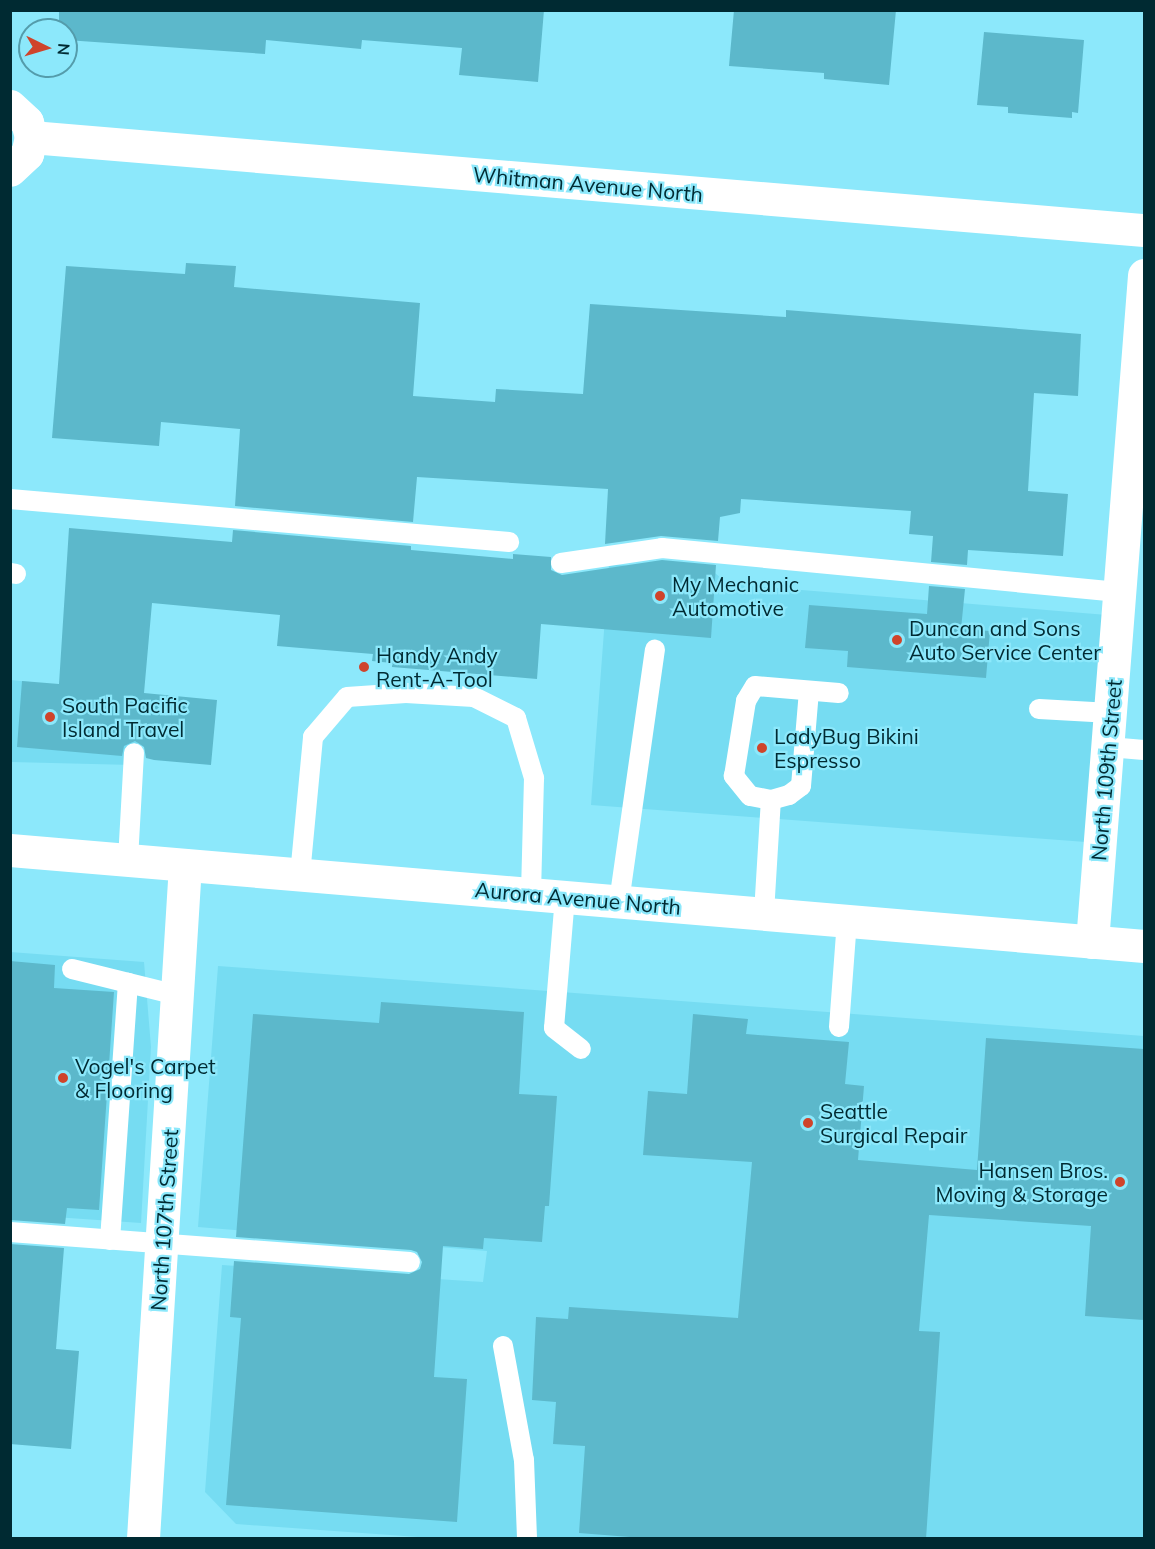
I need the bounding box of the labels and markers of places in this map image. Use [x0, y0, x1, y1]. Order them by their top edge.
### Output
place label: My Mechanic Automotive [672, 571, 799, 621]
marker: My Mechanic Automotive [653, 589, 667, 603]
place label: Duncan and Sons Auto Service Center [909, 615, 1101, 665]
marker: Duncan and Sons Auto Service Center [890, 633, 904, 647]
place label: Handy Andy Rent-A-Tool [376, 642, 498, 692]
marker: Handy Andy Rent-A-Tool [357, 660, 371, 674]
place label: South Pacific Island Travel [62, 692, 188, 742]
marker: South Pacific Island Travel [43, 710, 57, 724]
place label: LadyBug Bikini Espresso [774, 723, 919, 773]
marker: LadyBug Bikini Espresso [755, 741, 769, 755]
place label: Vogel's Carpet & Flooring [75, 1053, 216, 1103]
marker: Vogel's Carpet & Flooring [56, 1071, 70, 1085]
place label: Seattle Surgical Repair [820, 1098, 967, 1148]
marker: Seattle Surgical Repair [801, 1116, 815, 1130]
place label: Hansen Bros. Moving & Storage [935, 1157, 1108, 1207]
marker: Hansen Bros. Moving & Storage [1113, 1175, 1127, 1189]

